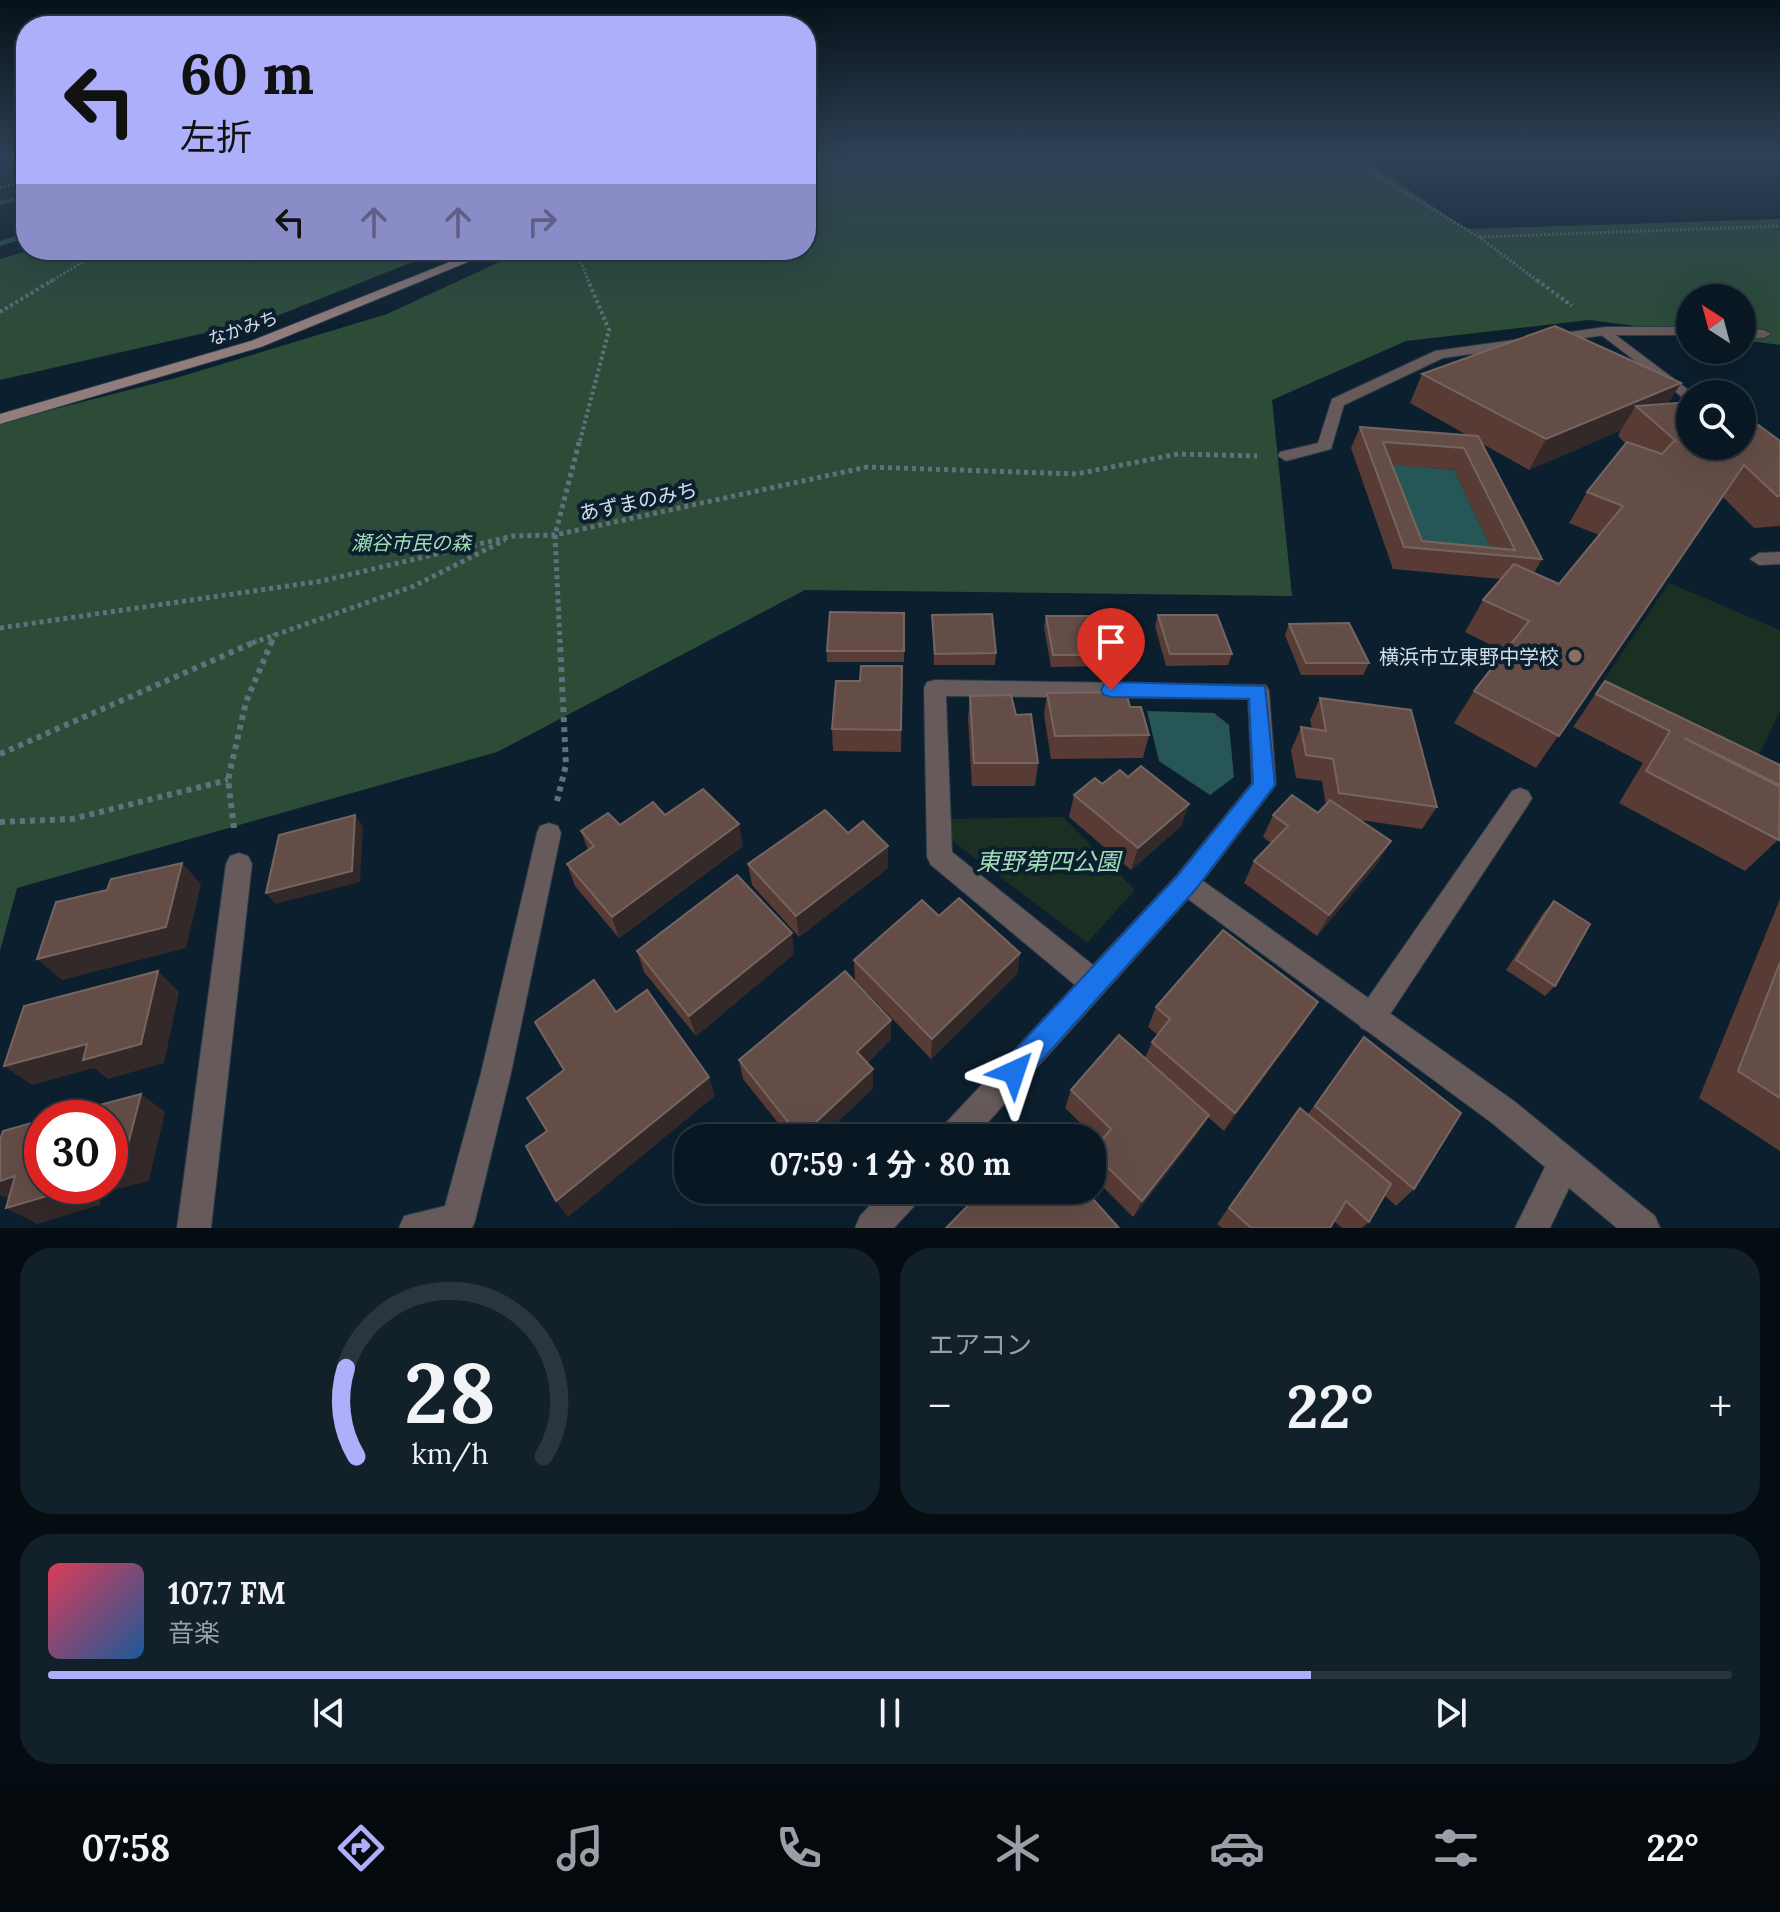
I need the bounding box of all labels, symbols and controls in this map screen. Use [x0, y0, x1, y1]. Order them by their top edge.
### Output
text: 60 m [180, 38, 314, 109]
icon: left [48, 48, 152, 152]
text: 左折 [180, 114, 252, 160]
icon: left [268, 200, 312, 244]
icon: ahead [352, 200, 396, 244]
icon: ahead [436, 200, 480, 244]
icon: right [520, 200, 564, 244]
north arrow [1676, 284, 1756, 364]
map controls [1676, 284, 1756, 460]
street label: なかみち [205, 305, 281, 351]
button: search [1676, 380, 1756, 460]
street label: あずまのみち [577, 476, 699, 526]
park label: 瀬谷市民の森 [351, 530, 473, 555]
pin [1077, 608, 1145, 690]
icon: arrive [1089, 620, 1133, 664]
place label: 横浜市立東野中学校 [1379, 644, 1559, 669]
marker: 横浜市立東野中学校 [1566, 647, 1584, 665]
park label: 東野第四公園 [976, 846, 1123, 877]
position arrow [972, 1030, 1056, 1114]
speed limit sign: 30 [24, 1100, 128, 1204]
text: 07:59 · 1 分 · 80 m [769, 1145, 1011, 1183]
text: エアコン [928, 1328, 1032, 1361]
text: 28 [404, 1339, 496, 1446]
text: 22° [1287, 1368, 1373, 1444]
text: − [928, 1378, 951, 1434]
text: + [1709, 1378, 1732, 1434]
text: km/h [411, 1435, 489, 1472]
text: 107.7 FM [168, 1574, 286, 1612]
text: 音楽 [168, 1616, 220, 1649]
icon: previous [307, 1691, 351, 1735]
icon: pause [868, 1691, 912, 1735]
icon: next [1429, 1691, 1473, 1735]
icon: directions [333, 1820, 389, 1876]
icon: music [552, 1820, 608, 1876]
icon: phone [771, 1820, 827, 1876]
icon: climate [990, 1820, 1046, 1876]
icon: car [1209, 1820, 1265, 1876]
icon: filters [1428, 1820, 1484, 1876]
text: 07:58 [81, 1825, 170, 1871]
text: 22° [1646, 1825, 1699, 1871]

